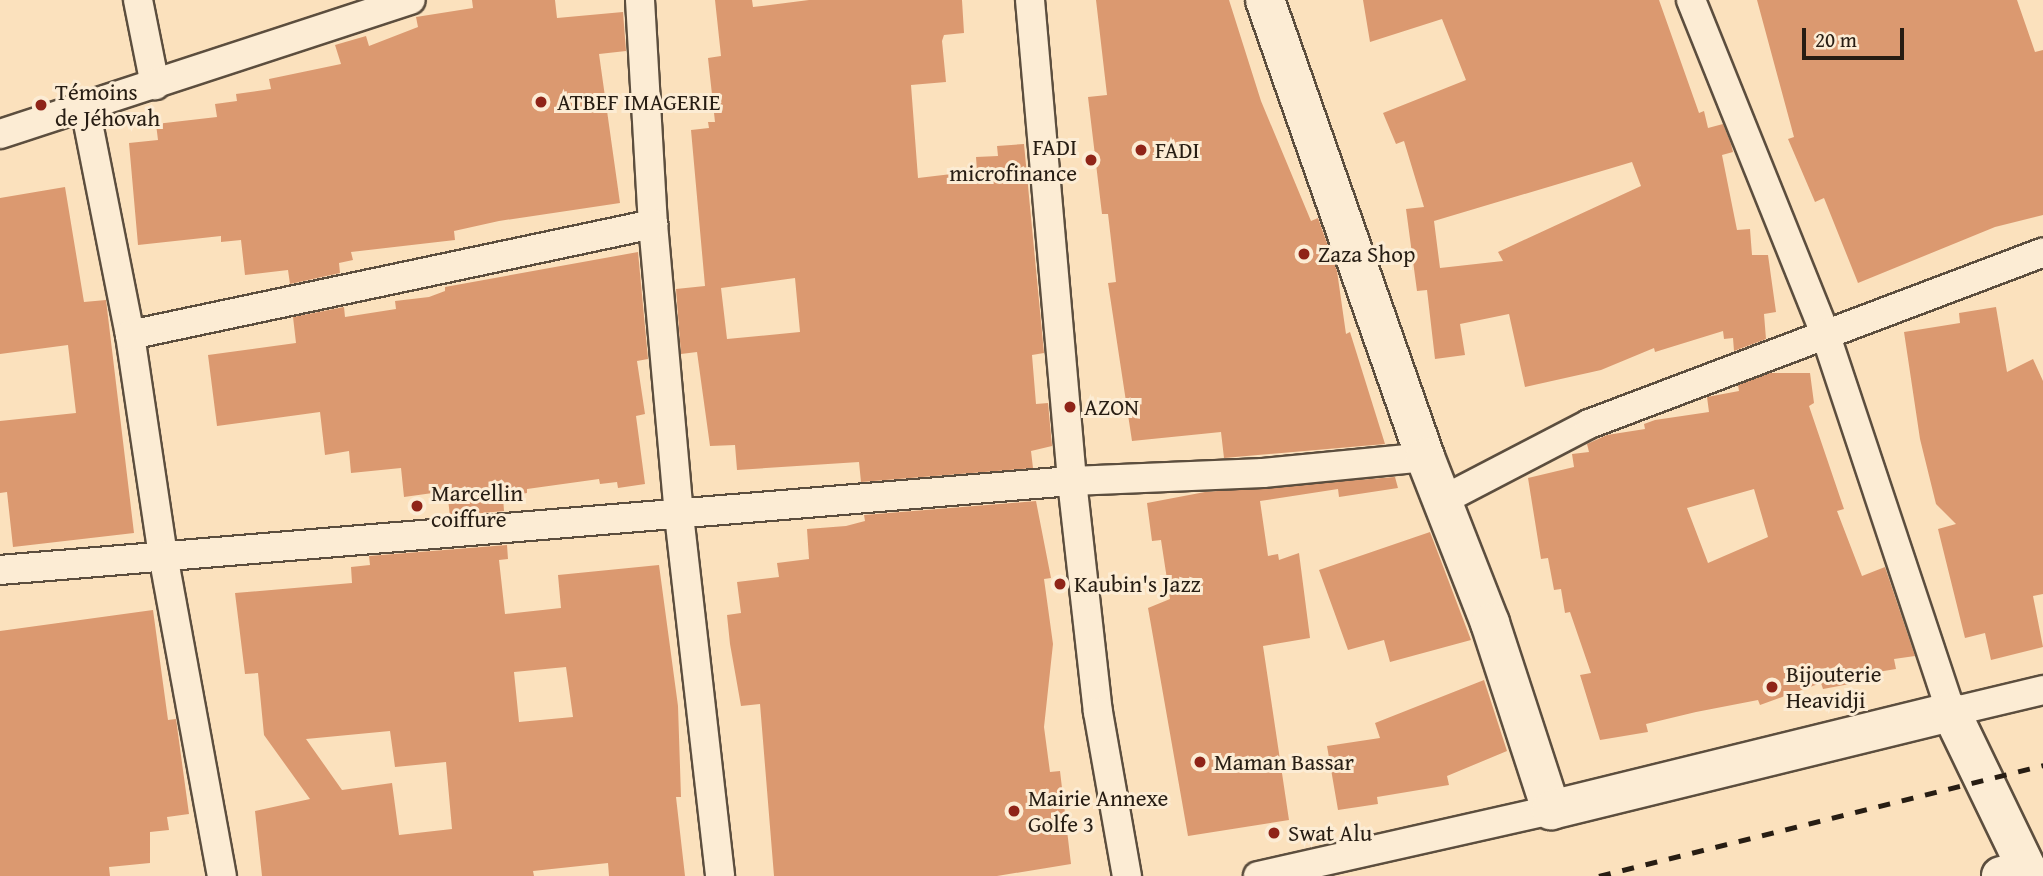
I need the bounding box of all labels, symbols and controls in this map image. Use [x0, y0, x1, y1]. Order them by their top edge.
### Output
scale bar [1805, 14, 1906, 58]
text: 20 m [1815, 24, 1857, 55]
place label: Témoins de Jéhovah [55, 78, 160, 132]
place label: ATBEF IMAGERIE [557, 88, 720, 116]
marker: ATBEF IMAGERIE [531, 92, 551, 112]
marker: Témoins de Jéhovah [33, 97, 49, 113]
place label: FADI microfinance [949, 133, 1077, 187]
place label: FADI [1155, 136, 1200, 164]
marker: FADI [1133, 142, 1149, 158]
marker: FADI microfinance [1083, 152, 1099, 168]
place label: Zaza Shop [1318, 240, 1415, 268]
marker: Zaza Shop [1296, 246, 1312, 262]
place label: AZON [1084, 393, 1139, 421]
marker: AZON [1062, 399, 1078, 415]
place label: Marcellin coiffure [431, 479, 523, 533]
marker: Marcellin coiffure [409, 498, 425, 514]
place label: Kaubin's Jazz [1074, 570, 1201, 598]
marker: Kaubin's Jazz [1052, 576, 1068, 592]
place label: Bijouterie Heavidji [1786, 660, 1881, 714]
marker: Bijouterie Heavidji [1764, 679, 1780, 695]
place label: Maman Bassar [1214, 748, 1354, 776]
marker: Maman Bassar [1192, 754, 1208, 770]
place label: Mairie Annexe Golfe 3 [1028, 784, 1168, 838]
marker: Mairie Annexe Golfe 3 [1006, 803, 1022, 819]
place label: Swat Alu [1288, 819, 1372, 847]
marker: Swat Alu [1266, 825, 1282, 841]

